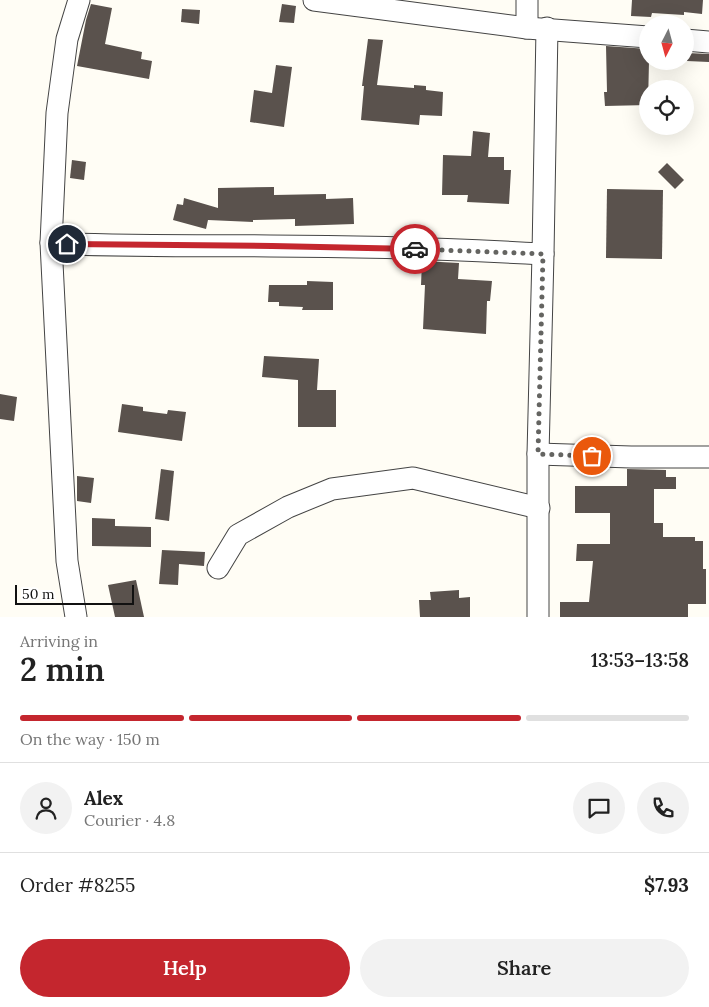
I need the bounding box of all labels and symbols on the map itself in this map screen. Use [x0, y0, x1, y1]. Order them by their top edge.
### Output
north arrow [639, 15, 694, 70]
pin [46, 223, 88, 265]
courier [390, 224, 440, 274]
pin [571, 435, 613, 477]
scale bar [15, 582, 134, 605]

